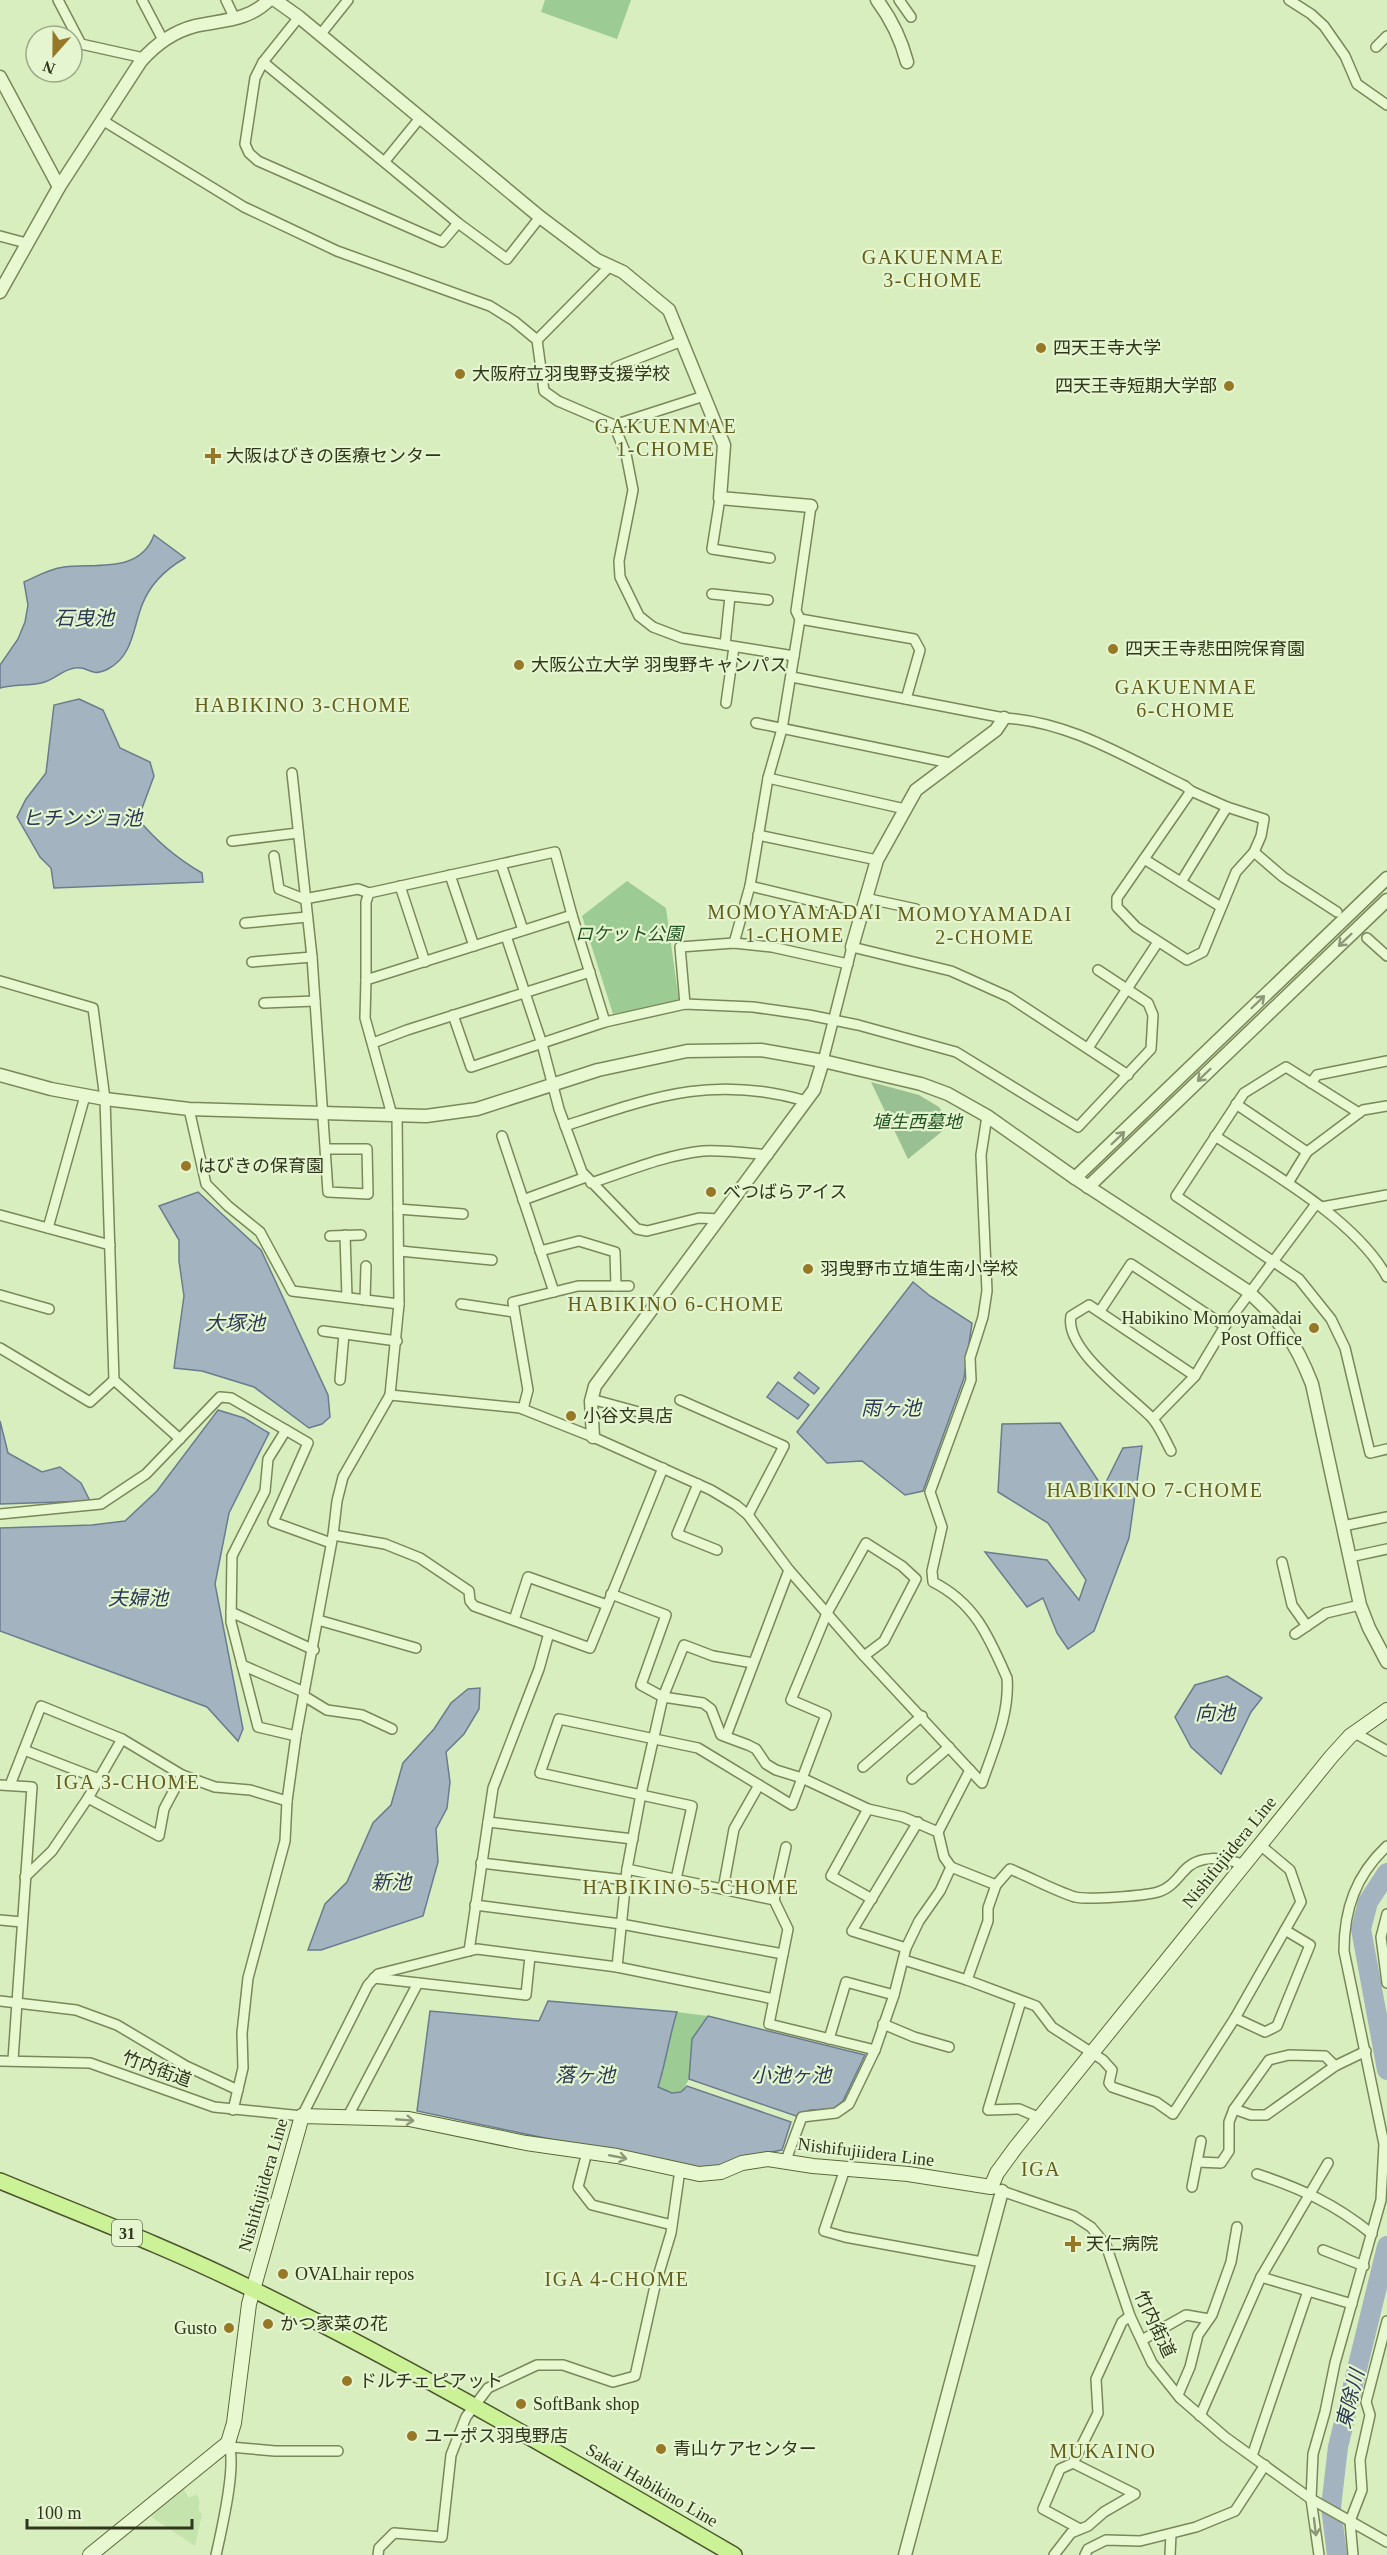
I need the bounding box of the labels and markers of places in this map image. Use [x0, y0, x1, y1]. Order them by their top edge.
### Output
place label: 四天王寺大学 [1053, 338, 1161, 358]
marker: 四天王寺大学 [1034, 341, 1048, 355]
place label: 大阪府立羽曳野支援学校 [472, 364, 670, 384]
marker: 大阪府立羽曳野支援学校 [453, 367, 467, 381]
place label: 四天王寺短期大学部 [1055, 376, 1217, 396]
marker: 四天王寺短期大学部 [1222, 379, 1236, 393]
place label: 大阪はびきの医療センター [226, 446, 442, 466]
marker: 大阪はびきの医療センター [204, 447, 222, 465]
place label: 四天王寺悲田院保育園 [1125, 639, 1305, 659]
marker: 四天王寺悲田院保育園 [1106, 642, 1120, 656]
place label: 大阪公立大学 羽曳野キャンパス [531, 655, 788, 675]
marker: 大阪公立大学 羽曳野キャンパス [512, 658, 526, 672]
place label: はびきの保育園 [198, 1156, 324, 1176]
marker: はびきの保育園 [179, 1159, 193, 1173]
place label: べつばらアイス [723, 1182, 848, 1202]
marker: べつばらアイス [704, 1185, 718, 1199]
place label: 羽曳野市立埴生南小学校 [820, 1259, 1018, 1279]
marker: 羽曳野市立埴生南小学校 [801, 1262, 815, 1276]
place label: Habikino Momoyamadai Post Office [1122, 1308, 1302, 1349]
marker: Habikino Momoyamadai Post Office [1307, 1321, 1321, 1335]
place label: 小谷文具店 [583, 1406, 673, 1426]
marker: 小谷文具店 [564, 1409, 578, 1423]
place label: 天仁病院 [1086, 2234, 1158, 2254]
marker: 天仁病院 [1064, 2235, 1082, 2253]
place label: OVALhair repos [295, 2264, 414, 2284]
marker: OVALhair repos [276, 2267, 290, 2281]
place label: かつ家菜の花 [280, 2314, 388, 2334]
marker: かつ家菜の花 [261, 2317, 275, 2331]
place label: Gusto [174, 2318, 217, 2338]
marker: Gusto [222, 2321, 236, 2335]
place label: ドルチェピアット [359, 2371, 503, 2391]
marker: ドルチェピアット [340, 2374, 354, 2388]
place label: SoftBank shop [533, 2394, 640, 2414]
marker: SoftBank shop [514, 2397, 528, 2411]
place label: ユーポス羽曳野店 [424, 2426, 568, 2446]
marker: ユーポス羽曳野店 [405, 2429, 419, 2443]
place label: 青山ケアセンター [673, 2439, 817, 2459]
marker: 青山ケアセンター [654, 2442, 668, 2456]

